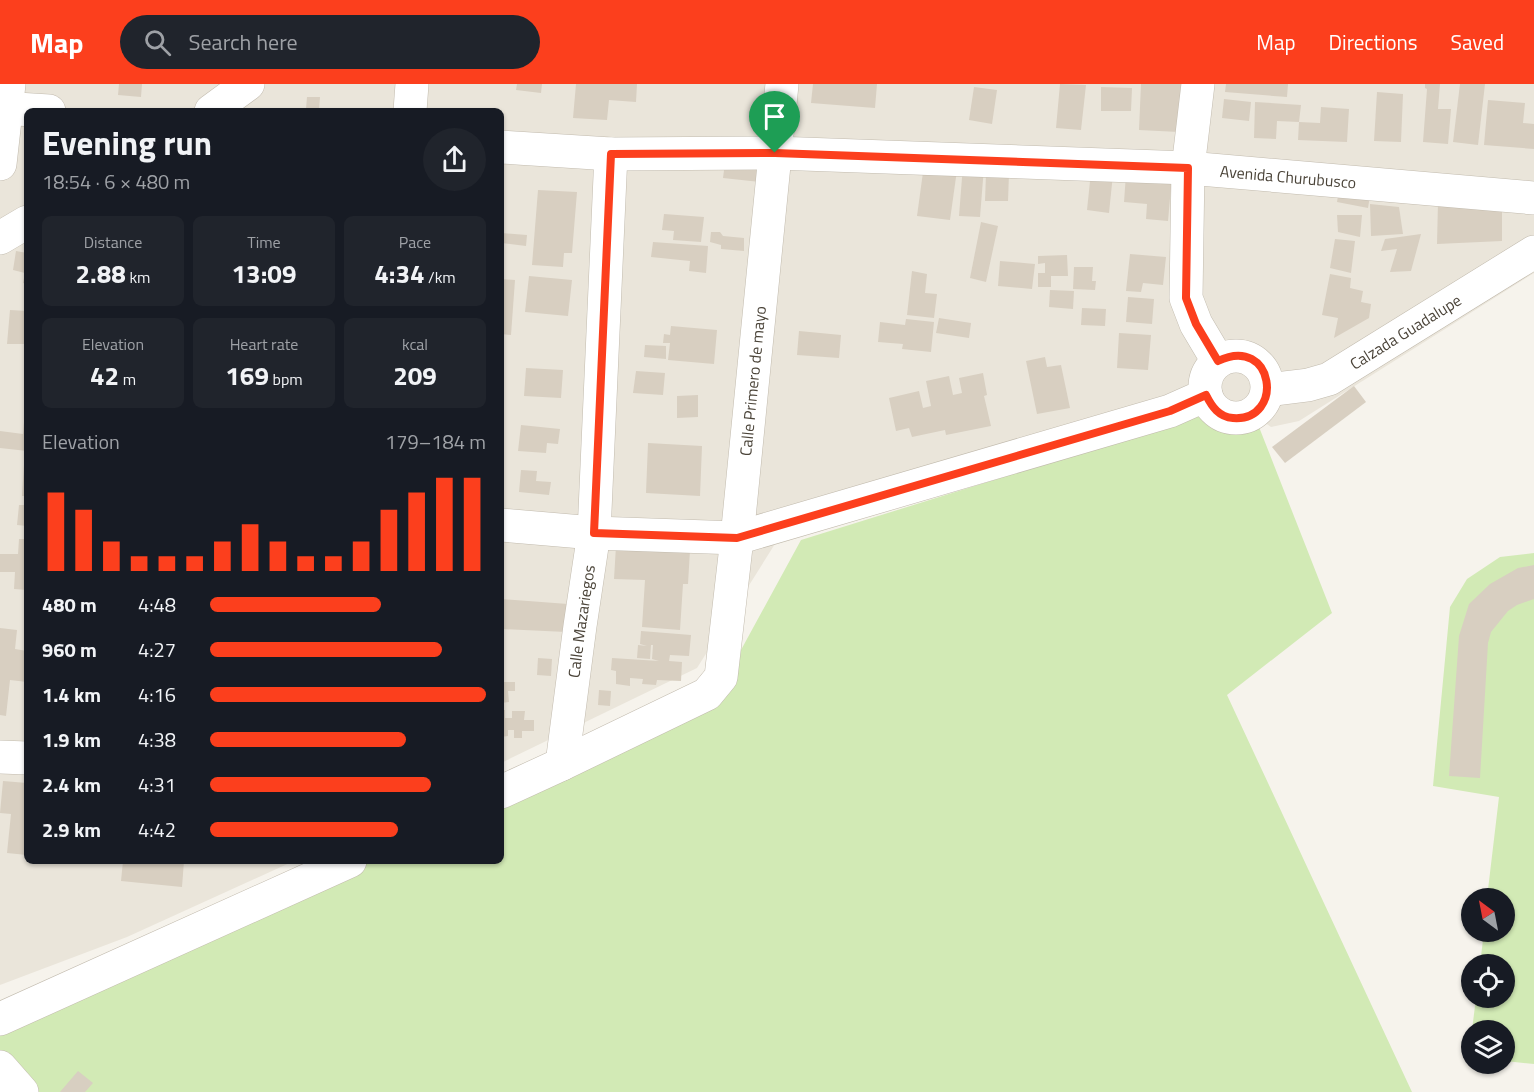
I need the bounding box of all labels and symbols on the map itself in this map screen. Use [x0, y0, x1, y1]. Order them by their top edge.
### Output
pin [749, 91, 800, 153]
street label: Avenida Churubusco [1219, 159, 1357, 195]
street label: Calzada Guadalupe [1345, 288, 1466, 375]
street label: Calle Primero de mayo [733, 305, 772, 457]
street label: Calle Mazariegos [561, 563, 601, 679]
north arrow [1461, 888, 1515, 942]

